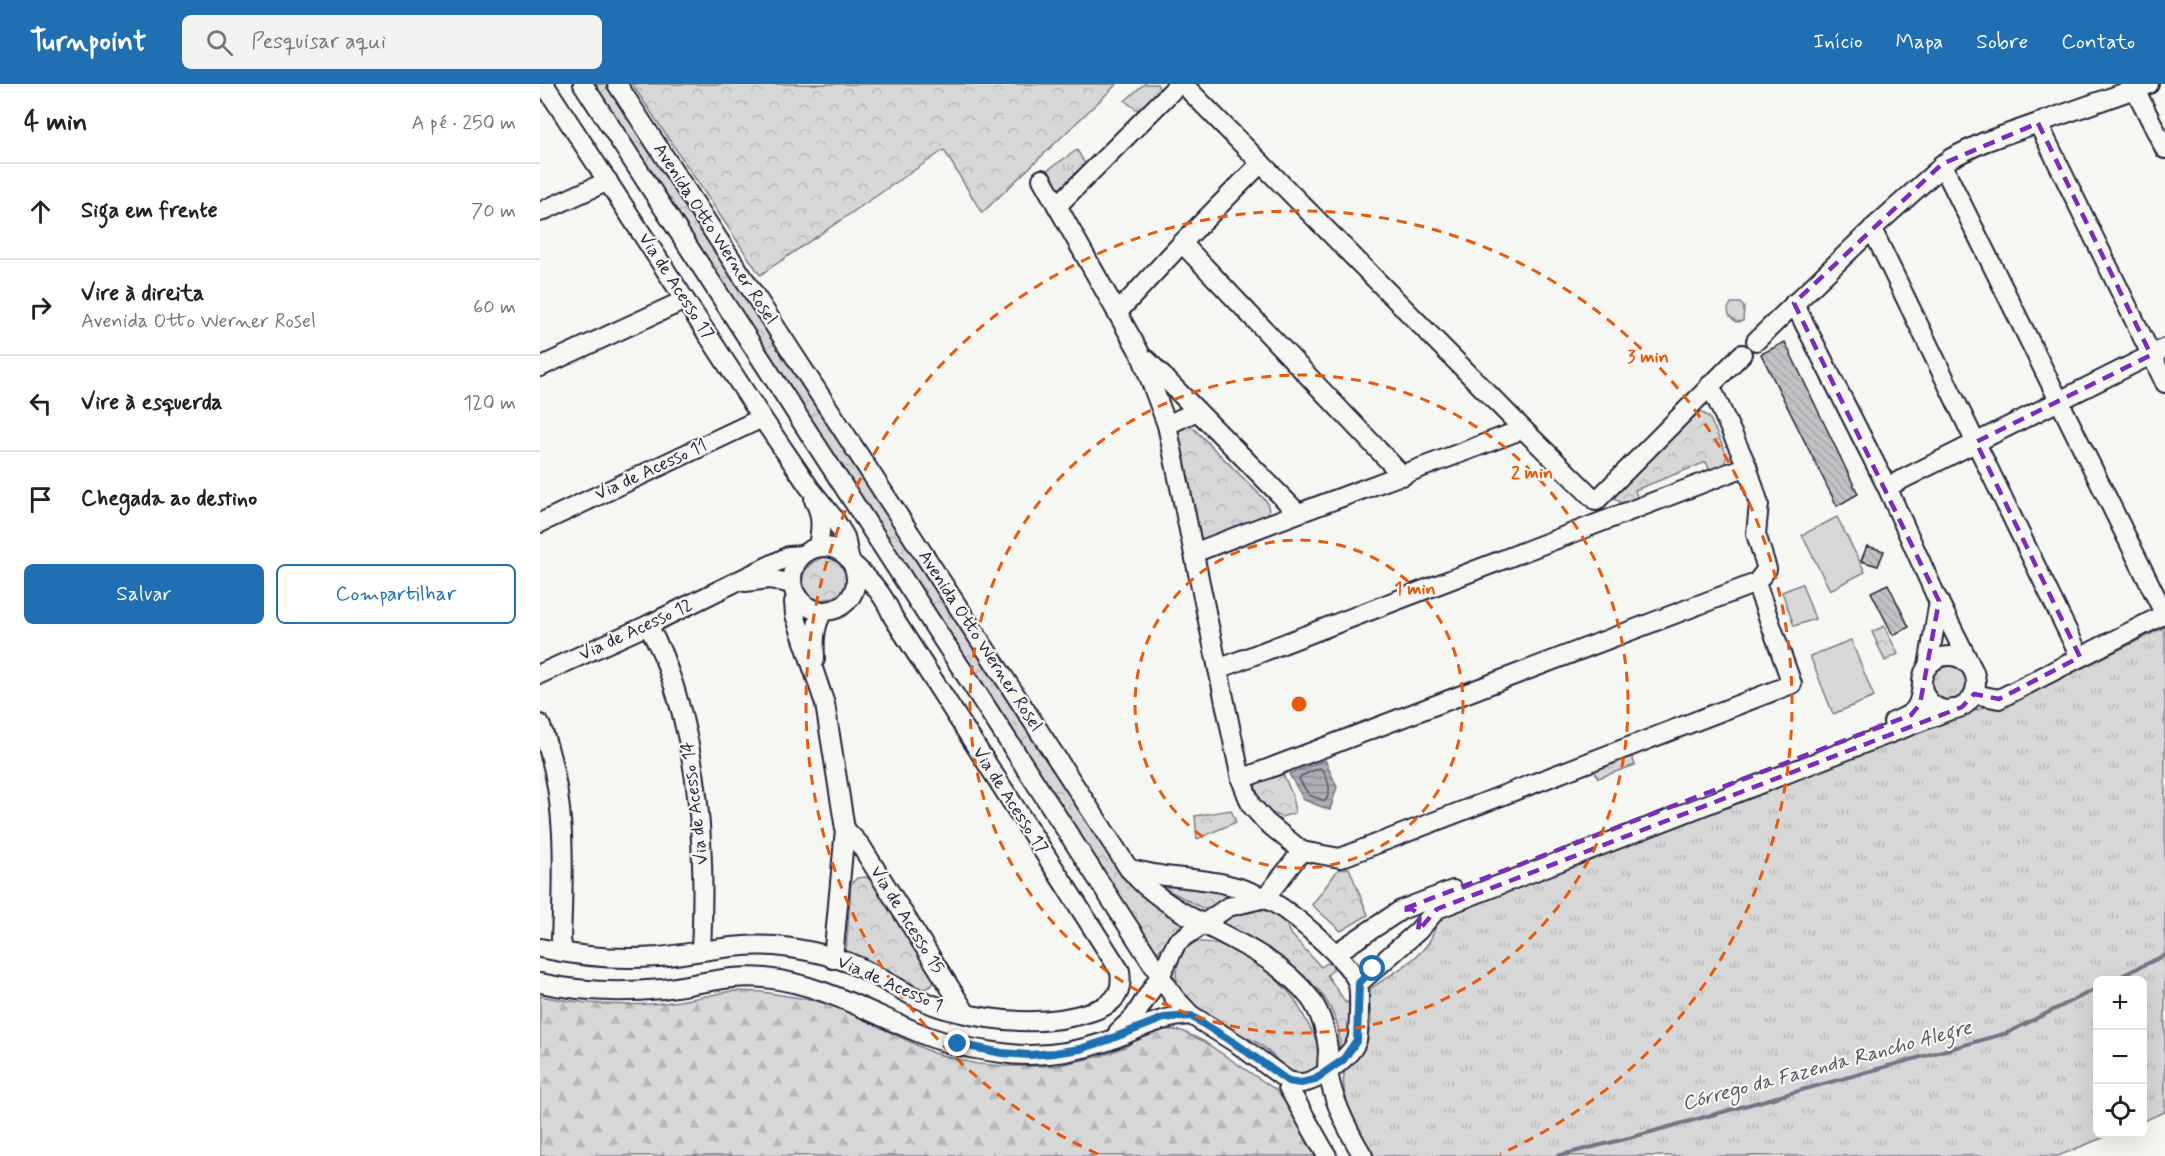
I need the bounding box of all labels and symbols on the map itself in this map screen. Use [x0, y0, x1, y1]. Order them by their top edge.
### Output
street label: Avenida Otto Werner Rosel [647, 139, 783, 329]
street label: Via de Acesso 17 [633, 228, 719, 344]
text: 3 min [1627, 345, 1669, 369]
street label: Via de Acesso 11 [591, 434, 711, 506]
text: 2 min [1511, 461, 1553, 485]
street label: Avenida Otto Werner Rosel [912, 546, 1048, 736]
text: 1 min [1394, 577, 1436, 601]
street label: Via de Acesso 12 [575, 593, 697, 667]
centre of rings [1289, 694, 1309, 714]
street label: Via de Acesso 14 [676, 740, 714, 866]
street label: Via de Acesso 17 [967, 742, 1053, 858]
street label: Via de Acesso 15 [864, 862, 950, 978]
street label: Via de Acesso 1 [833, 950, 947, 1018]
route start [1359, 955, 1385, 981]
water label: Córrego da Fazenda Rancho Alegre [1679, 1014, 1976, 1120]
route end [944, 1030, 970, 1056]

